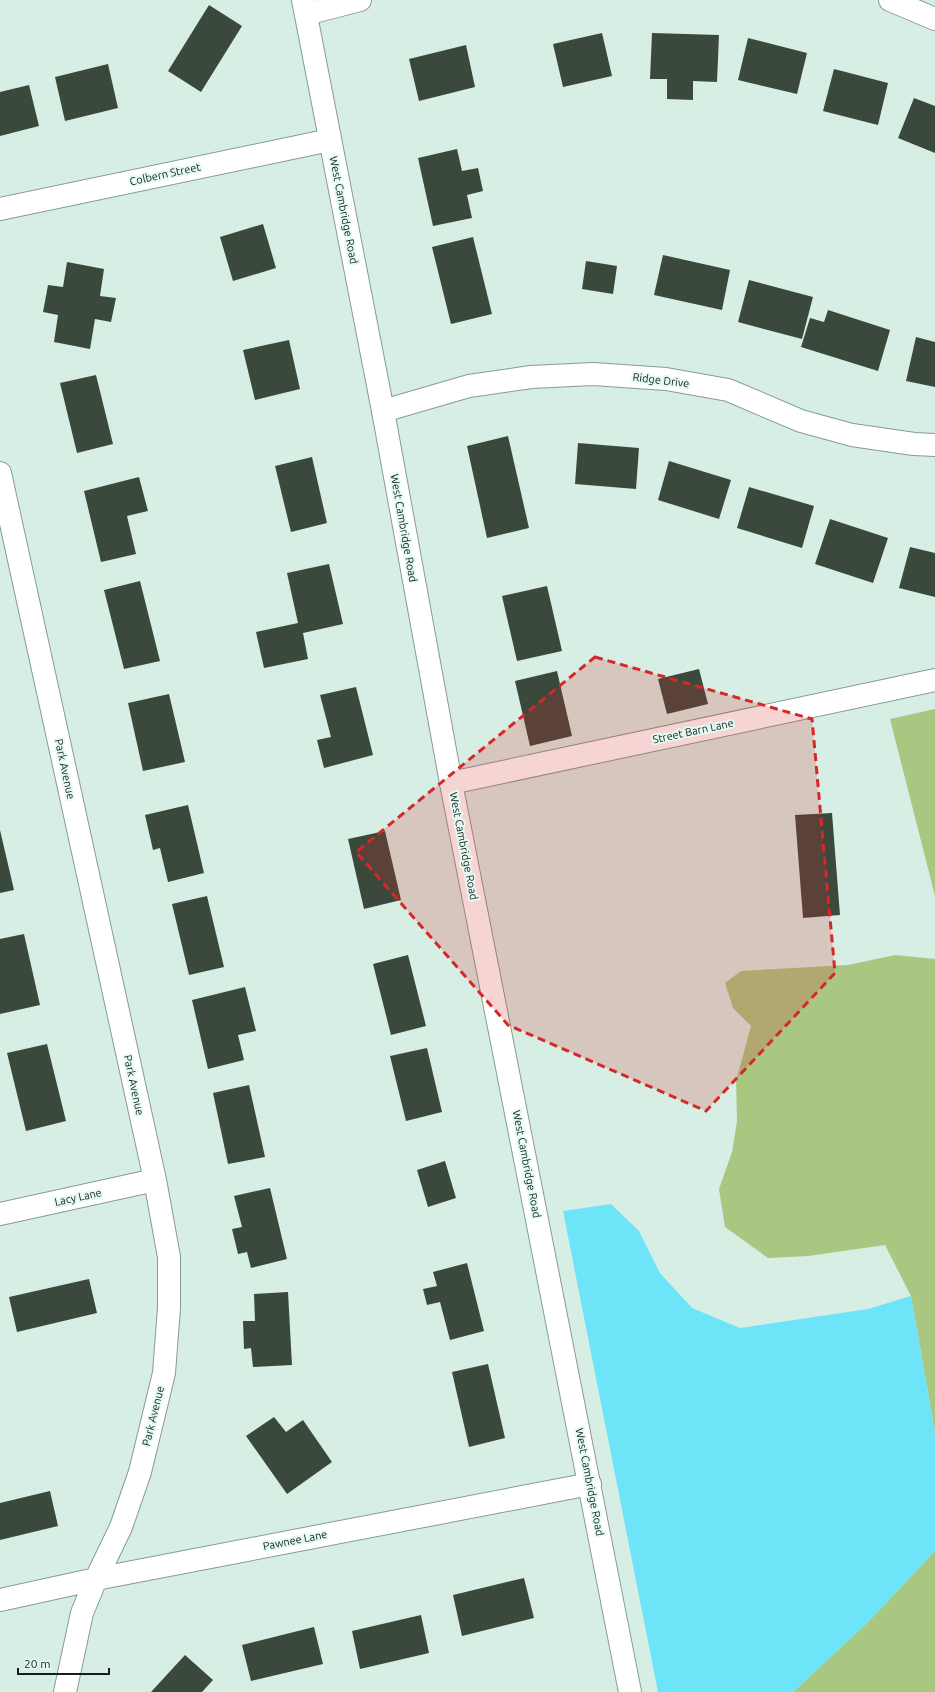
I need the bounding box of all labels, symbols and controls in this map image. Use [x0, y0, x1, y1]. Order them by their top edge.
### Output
street label: West Cambridge Road [328, 155, 360, 265]
street label: Colbern Street [128, 160, 202, 187]
street label: Ridge Drive [632, 371, 690, 389]
street label: West Cambridge Road [389, 473, 419, 583]
street label: Street Barn Lane [651, 717, 735, 745]
street label: Park Avenue [53, 738, 77, 800]
street label: West Cambridge Road [448, 791, 480, 901]
street label: Park Avenue [122, 1054, 146, 1116]
street label: West Cambridge Road [511, 1109, 543, 1219]
street label: Lacy Lane [53, 1186, 103, 1208]
street label: Park Avenue [140, 1385, 166, 1447]
street label: West Cambridge Road [574, 1427, 606, 1537]
street label: Pawnee Lane [262, 1528, 328, 1552]
scale bar [18, 1650, 109, 1676]
text: 20 m [24, 1657, 51, 1670]

